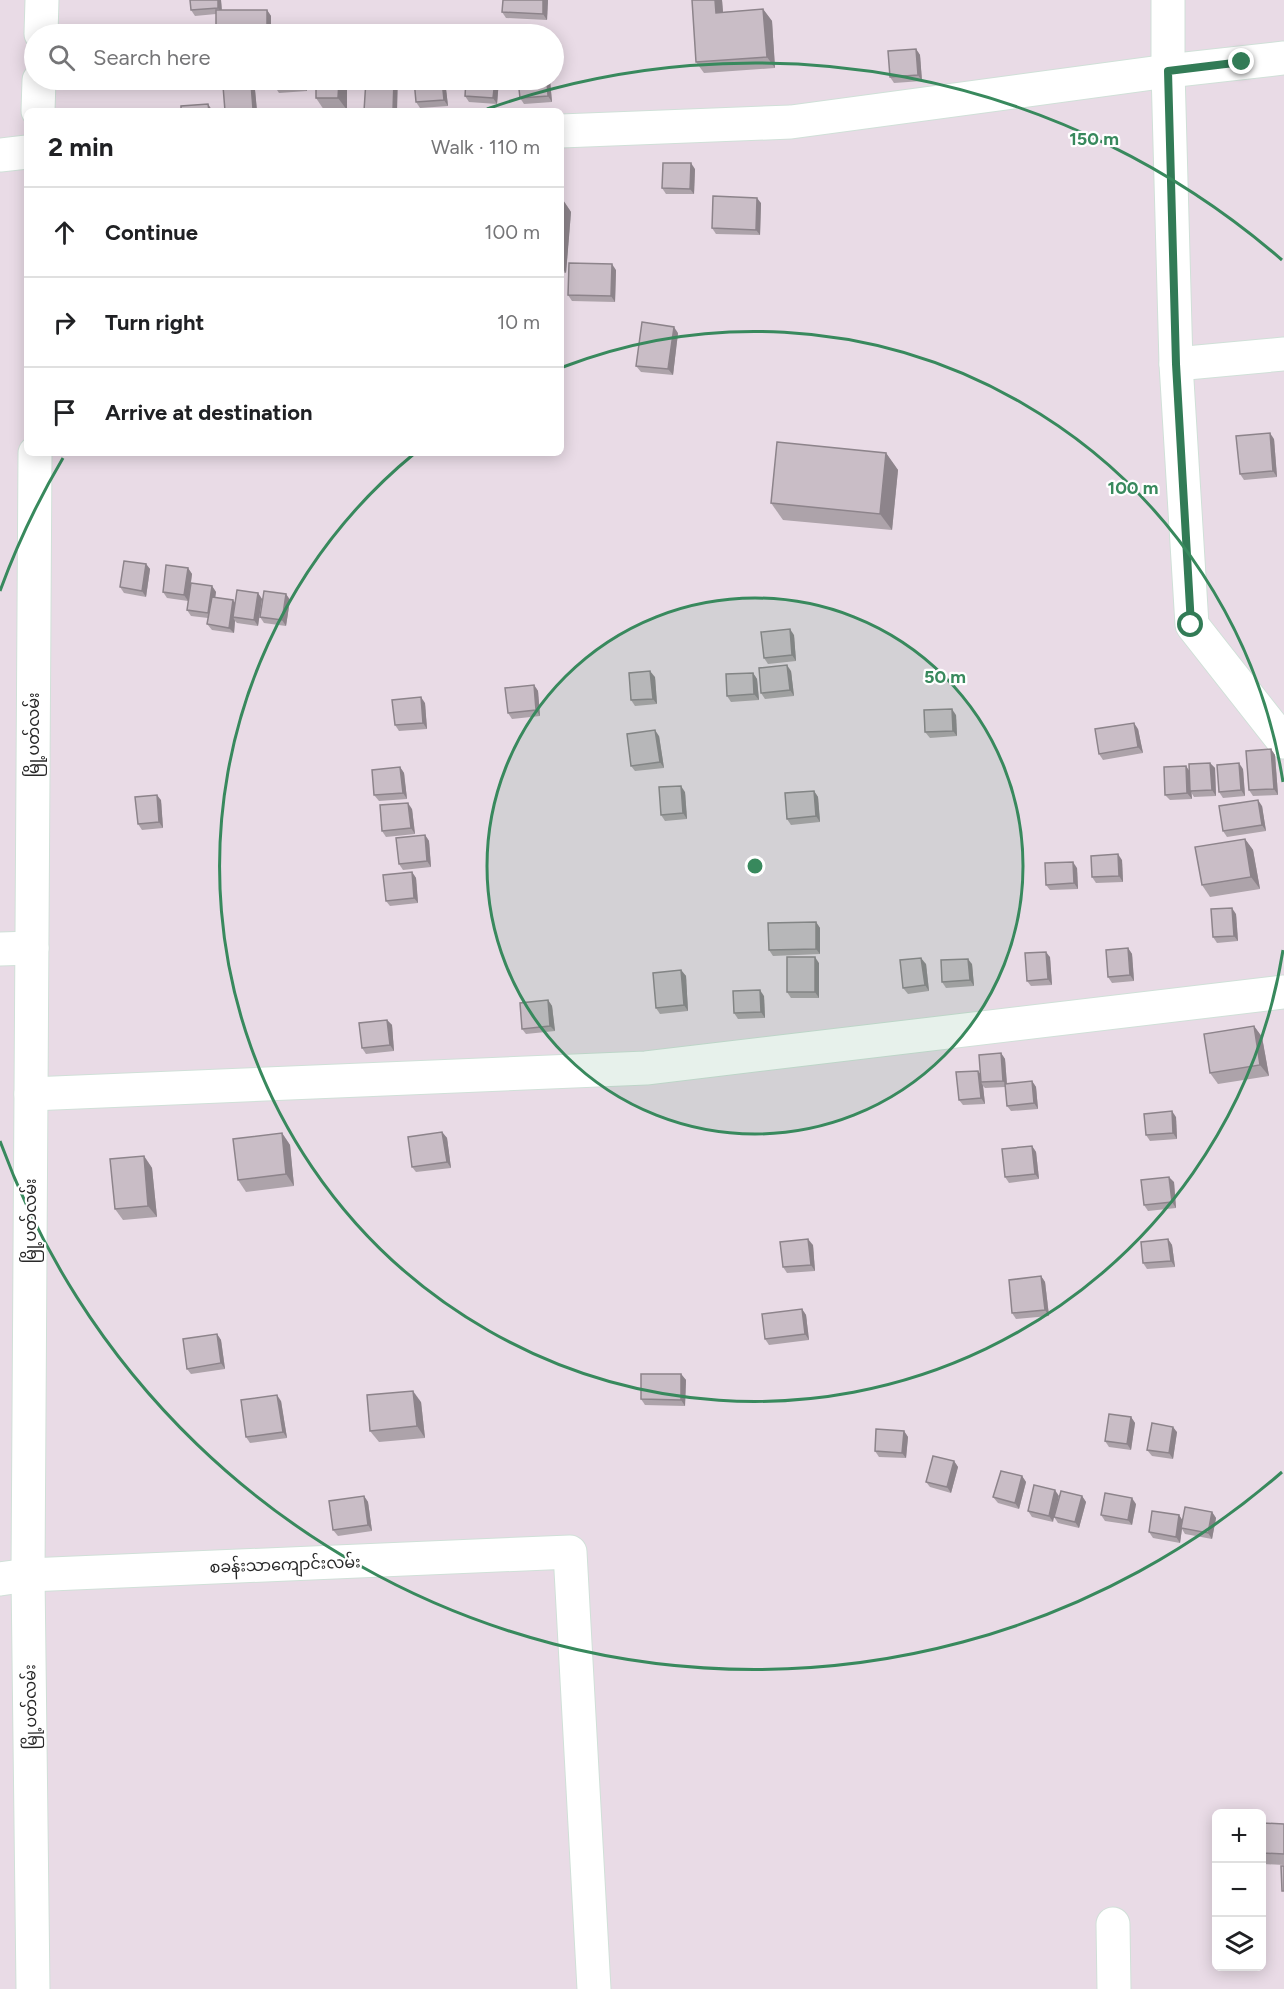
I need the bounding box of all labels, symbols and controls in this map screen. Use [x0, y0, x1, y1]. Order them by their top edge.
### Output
search box [24, 24, 564, 90]
icon: search [45, 41, 78, 74]
text: Search here [93, 44, 211, 71]
route end [1228, 48, 1254, 74]
text: 150 m [1069, 128, 1119, 150]
text: 2 min [48, 131, 114, 163]
text: Walk · 110 m [431, 135, 540, 159]
icon: ahead [48, 216, 81, 249]
text: Continue [105, 219, 198, 246]
text: 100 m [484, 220, 540, 244]
icon: right [48, 306, 81, 339]
text: Turn right [105, 309, 204, 336]
text: 10 m [497, 310, 540, 334]
icon: arrive [48, 396, 81, 429]
text: Arrive at destination [105, 399, 313, 426]
text: 100 m [1108, 477, 1158, 499]
route start [1177, 611, 1203, 637]
text: 50 m [924, 666, 966, 688]
street label: မြို့ပတ်လမ်း [22, 692, 47, 778]
centre of rings [745, 856, 765, 876]
street label: မြို့ပတ်လမ်း [19, 1178, 44, 1264]
street label: စခန်းသာကျောင်းလမ်း [209, 1550, 361, 1581]
street label: မြို့ပတ်လမ်း [18, 1664, 45, 1750]
map controls [1212, 1809, 1266, 1971]
button: + [1212, 1809, 1266, 1863]
button: − [1212, 1863, 1266, 1917]
button: layers [1212, 1917, 1266, 1971]

